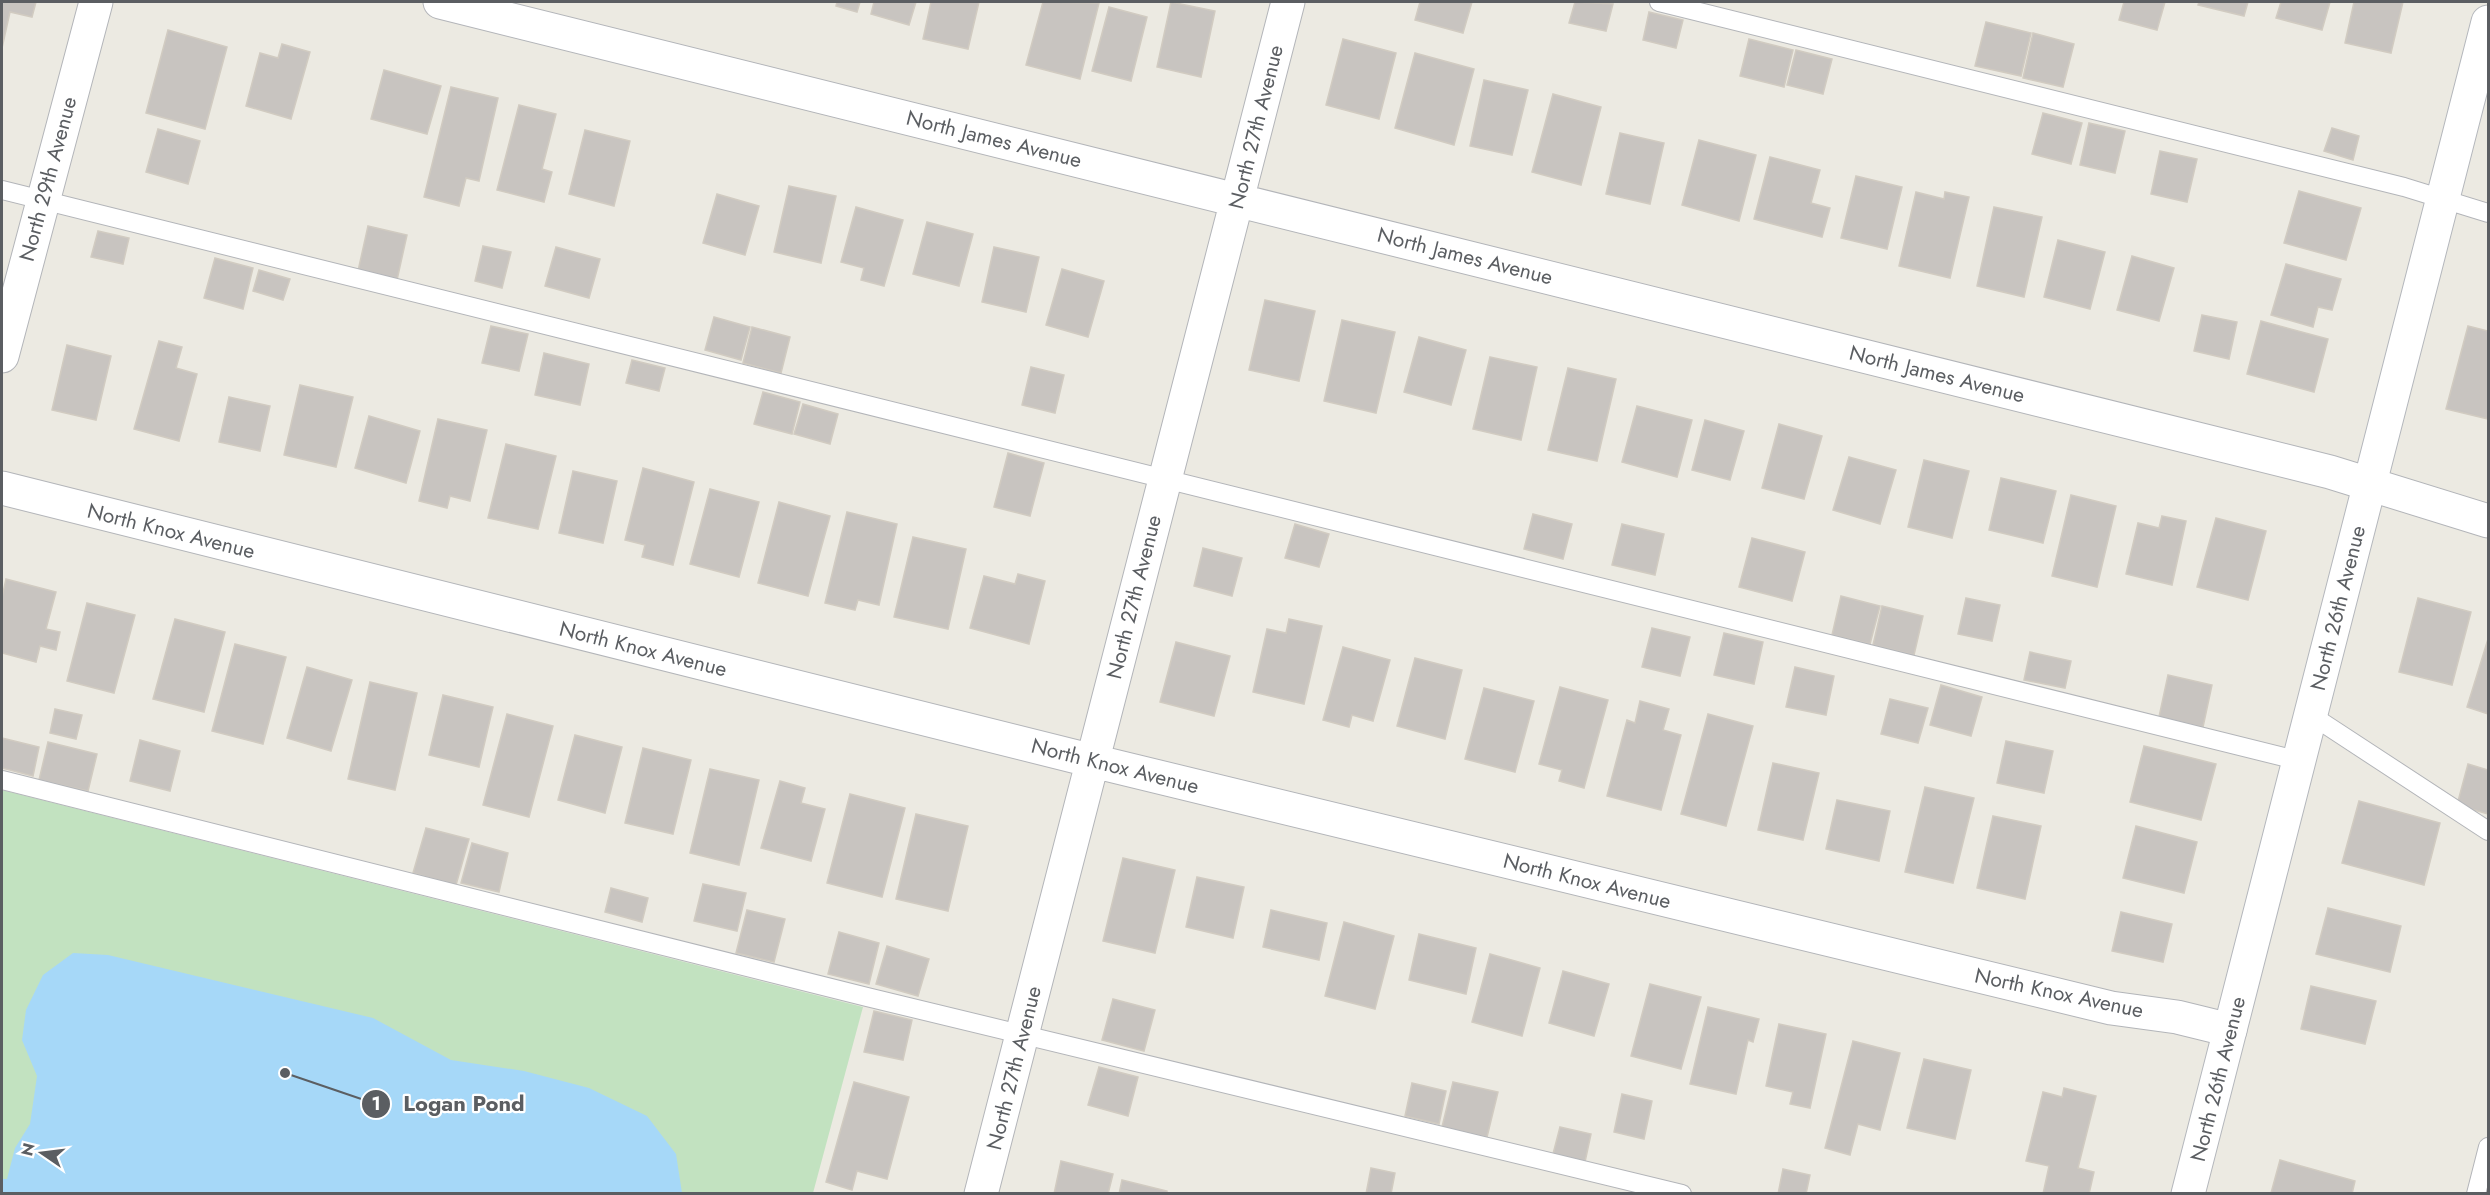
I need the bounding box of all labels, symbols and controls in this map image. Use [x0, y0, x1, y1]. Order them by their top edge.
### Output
street label: North 27th Avenue [1221, 42, 1291, 212]
street label: North 29th Avenue [12, 93, 84, 265]
street label: North James Avenue [903, 103, 1085, 175]
street label: North James Avenue [1374, 220, 1556, 292]
street label: North James Avenue [1846, 338, 2028, 410]
street label: North Knox Avenue [84, 496, 258, 566]
street label: North 27th Avenue [1099, 512, 1169, 682]
street label: North 26th Avenue [2303, 522, 2373, 694]
street label: North Knox Avenue [556, 614, 730, 684]
street label: North Knox Avenue [1028, 731, 1202, 801]
street label: North Knox Avenue [1500, 846, 1674, 916]
street label: North Knox Avenue [1972, 960, 2146, 1026]
street label: North 27th Avenue [979, 983, 1049, 1153]
street label: North 26th Avenue [2183, 993, 2253, 1165]
callout: Logan Pond [361, 1084, 537, 1124]
text: Logan Pond [403, 1087, 525, 1119]
text: 1 [371, 1091, 381, 1117]
north arrow [12, 1123, 72, 1183]
text: N [15, 1141, 41, 1158]

